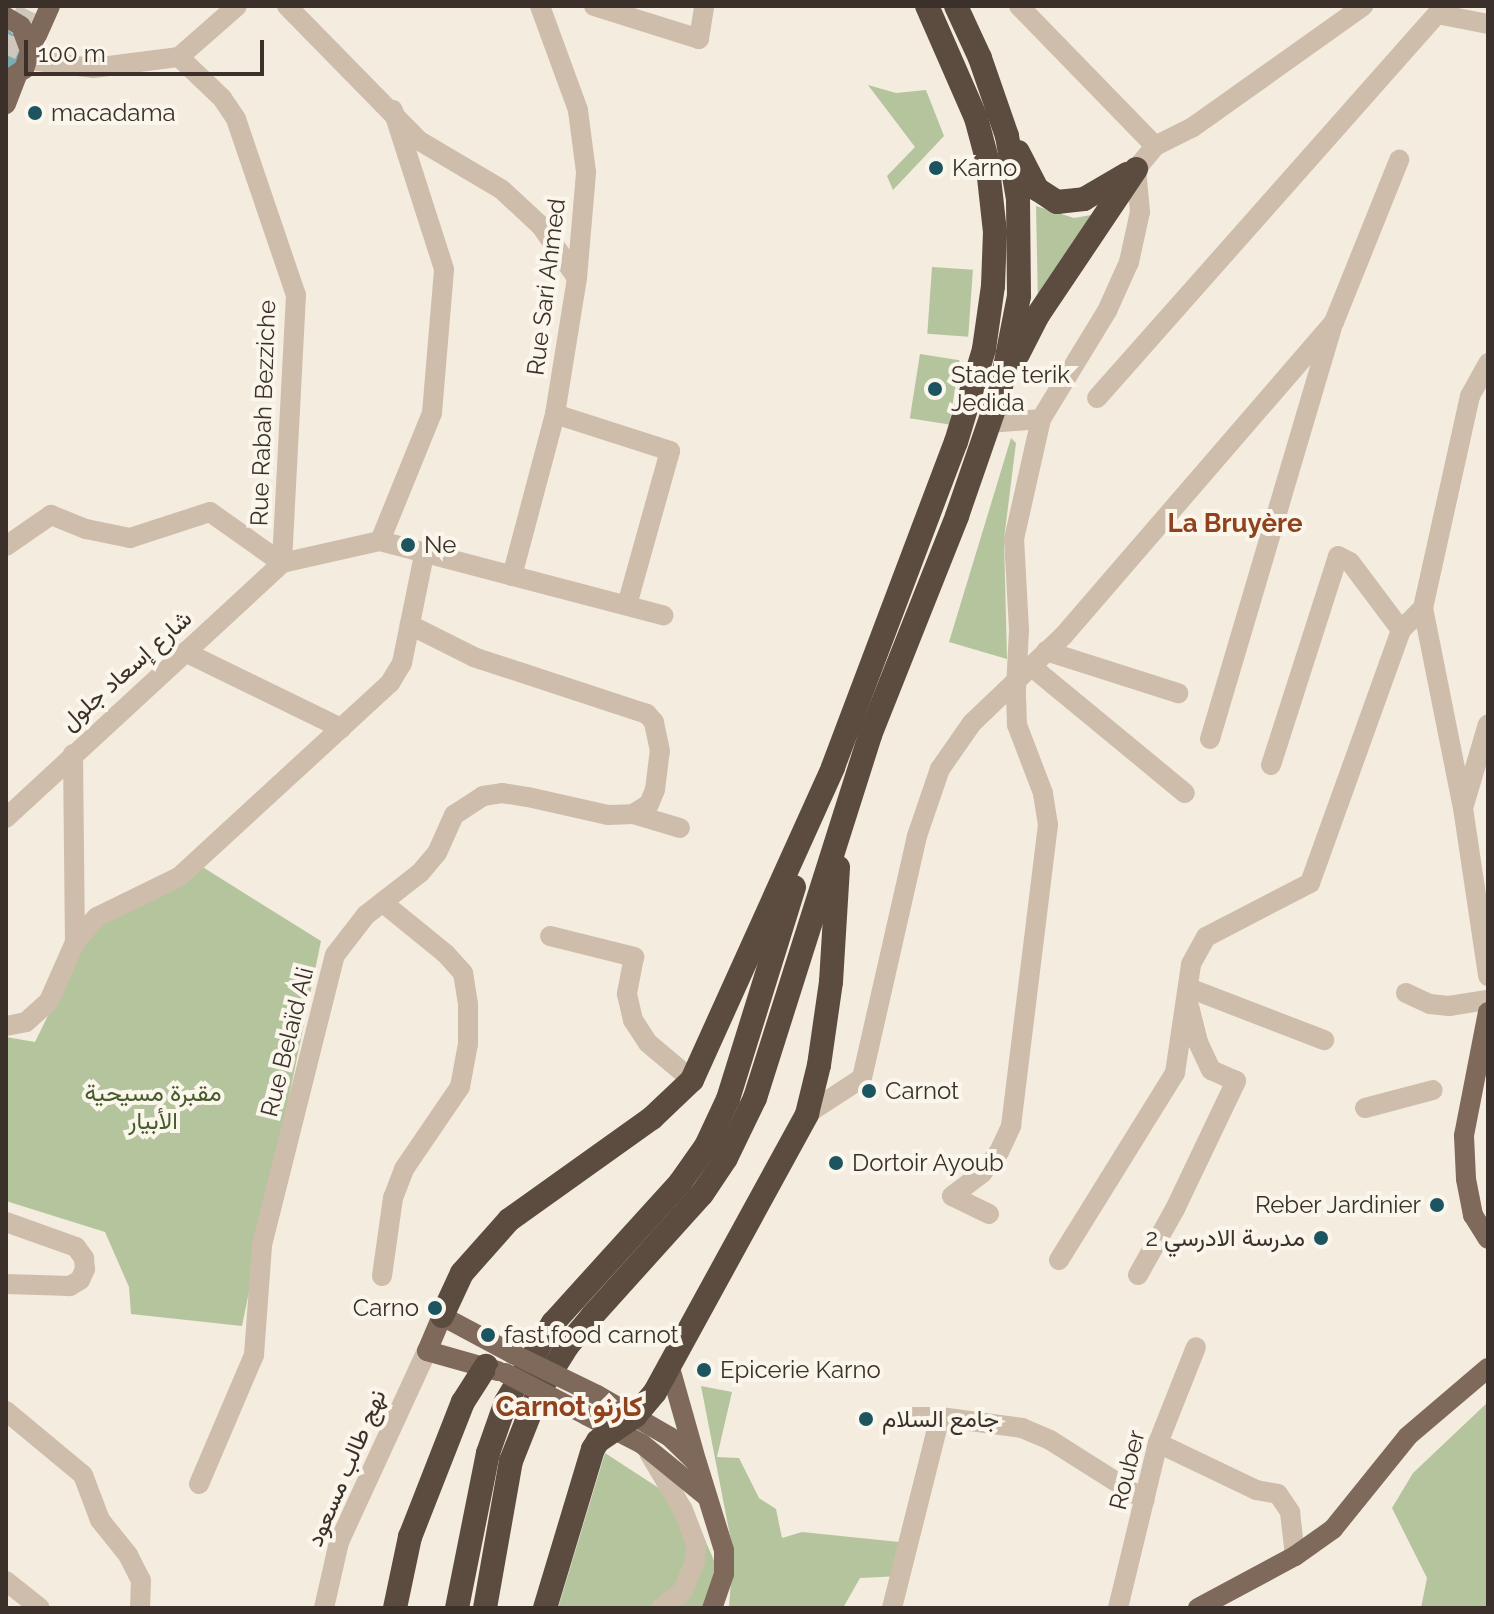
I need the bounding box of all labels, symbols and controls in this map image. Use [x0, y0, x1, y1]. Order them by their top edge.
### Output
scale bar [28, 24, 268, 74]
text: 100 m [38, 39, 106, 68]
place label: macadama [51, 99, 176, 127]
marker: macadama [26, 104, 44, 122]
place label: Karno [952, 154, 1017, 182]
marker: Karno [927, 159, 945, 177]
street label: Rue Sari Ahmed [521, 197, 571, 377]
street label: Rue Rabah Bezziche [245, 299, 281, 527]
place label: Stade terik Jedida [951, 361, 1070, 417]
marker: Stade terik Jedida [926, 380, 944, 398]
district label: La Bruyère [1168, 508, 1302, 540]
place label: Ne [424, 531, 456, 559]
marker: Ne [399, 536, 417, 554]
street label: شارع إسعاد جلول [55, 604, 197, 736]
street label: Rue Belaïd Ali [254, 964, 320, 1120]
place label: Carnot [885, 1077, 959, 1105]
park label: مقبرة مسيحية الأبيار [84, 1079, 222, 1135]
marker: Carnot [860, 1082, 878, 1100]
place label: Dortoir Ayoub [852, 1149, 1005, 1177]
marker: Dortoir Ayoub [827, 1154, 845, 1172]
place label: Reber Jardinier [1254, 1191, 1421, 1219]
marker: Reber Jardinier [1428, 1196, 1446, 1214]
place label: مدرسة الادرسي 2 [1145, 1224, 1305, 1252]
marker: مدرسة الادرسي 2 [1312, 1229, 1330, 1247]
place label: Carno [353, 1294, 419, 1322]
marker: Carno [426, 1299, 444, 1317]
place label: fast food carnot [504, 1321, 679, 1349]
marker: fast food carnot [479, 1326, 497, 1344]
place label: Epicerie Karno [720, 1356, 881, 1384]
marker: Epicerie Karno [695, 1361, 713, 1379]
street label: نهج طالب مسعود [300, 1385, 392, 1551]
district label: Carnot كارنو [496, 1390, 642, 1424]
place label: جامع السلام [882, 1405, 999, 1433]
marker: جامع السلام [857, 1410, 875, 1428]
street label: Rouber [1103, 1427, 1151, 1513]

